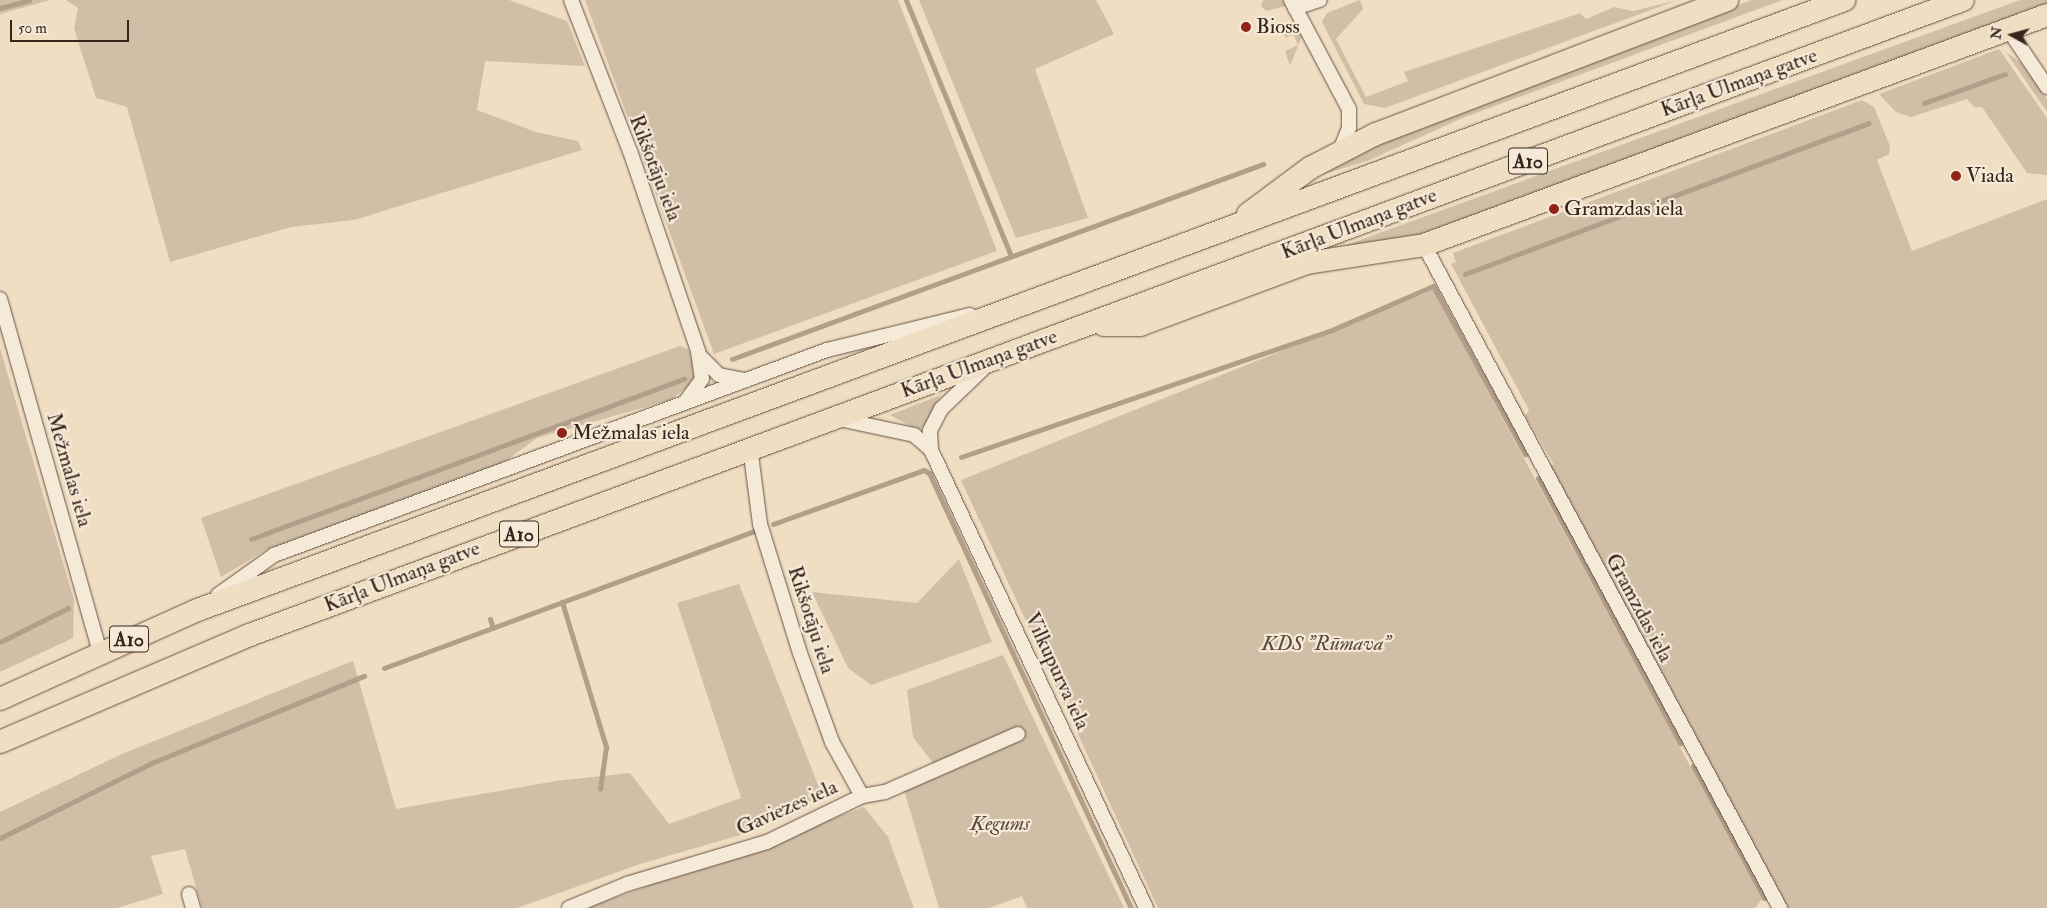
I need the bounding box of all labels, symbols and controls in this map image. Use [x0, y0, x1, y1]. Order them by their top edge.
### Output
scale bar [12, 10, 131, 42]
north arrow [1987, 10, 2037, 60]
place label: Bioss [1256, 14, 1300, 40]
text: 50 m [18, 19, 47, 38]
marker: Bioss [1240, 21, 1252, 33]
text: N [1987, 26, 2006, 40]
street label: Kārļa Ulmaņa gatve [1657, 43, 1821, 123]
street label: Rikšotāju iela [623, 111, 687, 225]
road number: A10 [1508, 144, 1548, 178]
place label: Viada [1966, 163, 2014, 189]
marker: Viada [1950, 170, 1962, 182]
street label: Kārļa Ulmaņa gatve [1278, 183, 1440, 265]
place label: Gramzdas iela [1564, 196, 1683, 222]
marker: Gramzdas iela [1548, 203, 1560, 215]
street label: Kārļa Ulmaņa gatve [897, 324, 1061, 404]
street label: Mežmalas iela [41, 410, 97, 530]
place label: Mežmalas iela [572, 420, 690, 446]
marker: Mežmalas iela [556, 427, 568, 439]
road number: A10 [499, 516, 539, 552]
street label: Kārļa Ulmaņa gatve [321, 536, 483, 618]
street label: Gramzdas iela [1600, 549, 1678, 667]
street label: Rikšotāju iela [782, 563, 840, 677]
street label: Vilkupurva iela [1019, 608, 1095, 734]
road number: A10 [109, 622, 149, 656]
park label: KDS "Rūmava" [1261, 631, 1391, 657]
street label: Gaviezes iela [732, 774, 842, 842]
park label: Ķegums [970, 811, 1030, 837]

